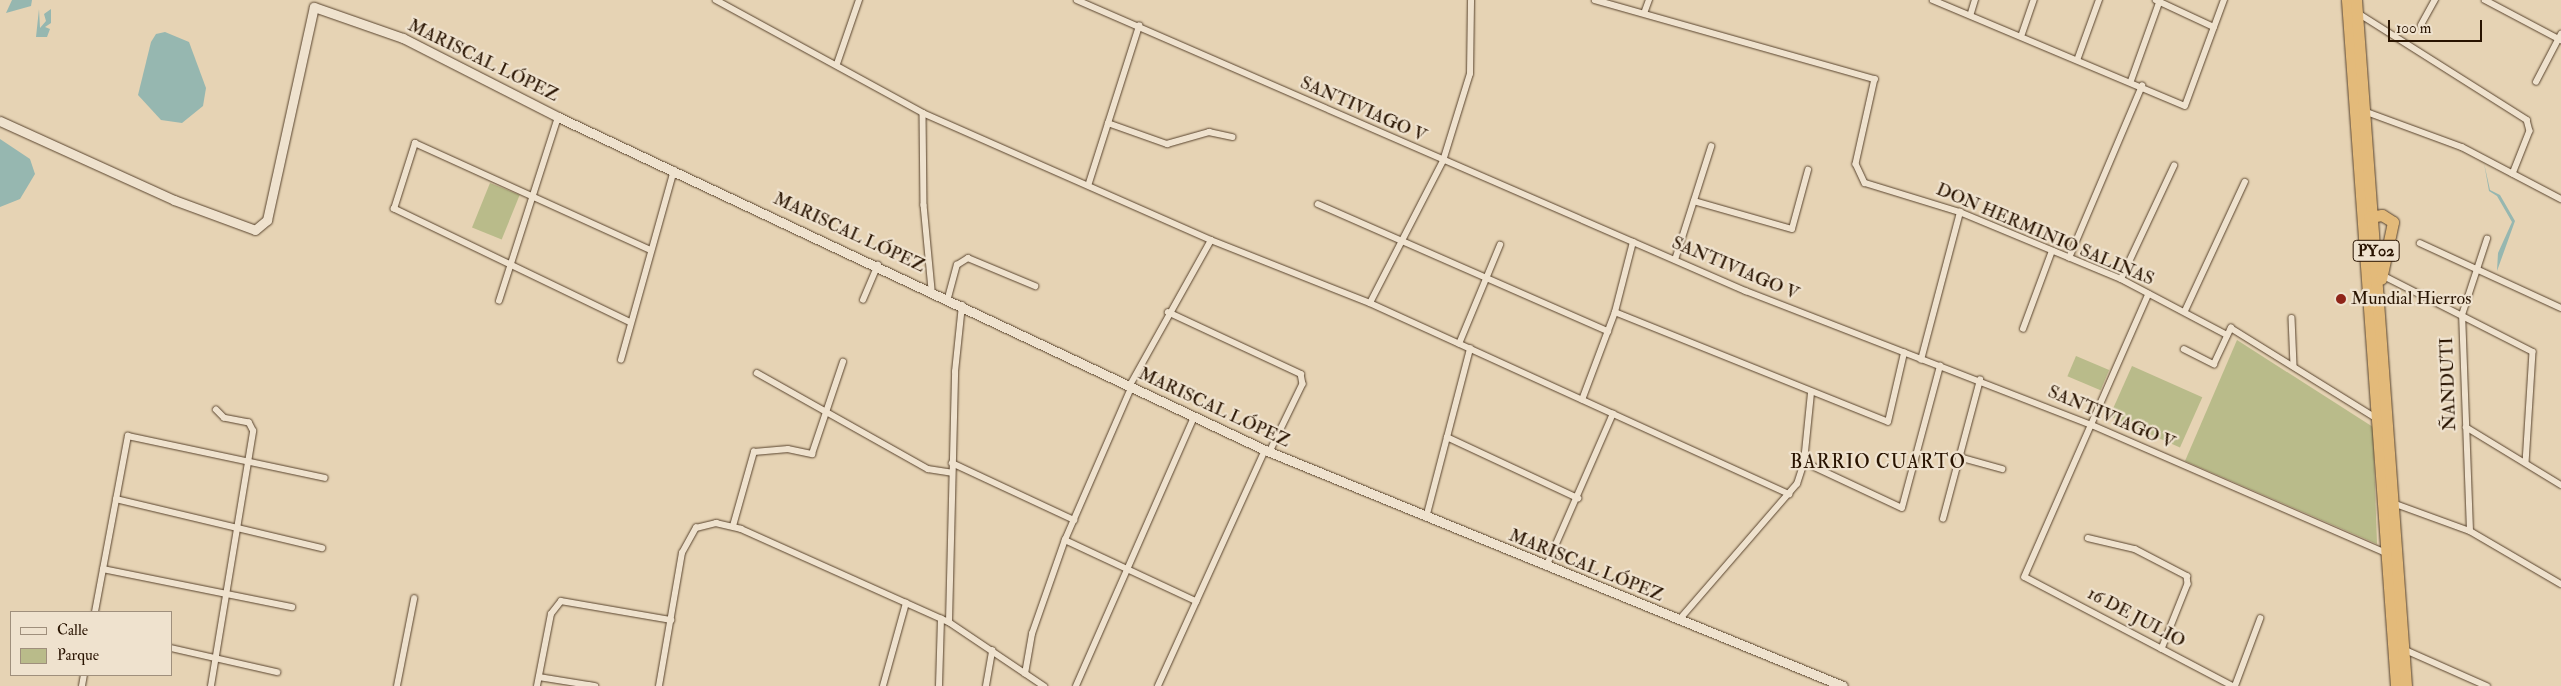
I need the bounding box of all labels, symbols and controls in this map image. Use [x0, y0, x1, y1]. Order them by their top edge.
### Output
scale bar [2391, 10, 2485, 42]
street label: MARISCAL LÓPEZ [404, 15, 562, 107]
text: 100 m [2396, 19, 2431, 38]
street label: SANTIVIAGO V [1297, 73, 1429, 147]
street label: DON HERMINIO SALINAS [1933, 179, 2157, 291]
street label: MARISCAL LÓPEZ [770, 188, 928, 278]
street label: SANTIVIAGO V [1668, 233, 1802, 305]
road number: PY02 [2352, 238, 2400, 264]
place label: Mundial Hierros [2351, 288, 2471, 310]
marker: Mundial Hierros [2335, 293, 2347, 305]
street label: ÑANDUTI [2437, 337, 2461, 431]
street label: MARISCAL LÓPEZ [1135, 363, 1293, 453]
street label: SANTIVIAGO V [2044, 382, 2178, 454]
district label: BARRIO CUARTO [1788, 452, 1968, 474]
street label: MARISCAL LÓPEZ [1505, 525, 1667, 607]
street label: 16 DE JULIO [2083, 583, 2189, 653]
legend [10, 611, 172, 676]
text: Calle [57, 621, 88, 640]
text: Parque [57, 646, 99, 665]

